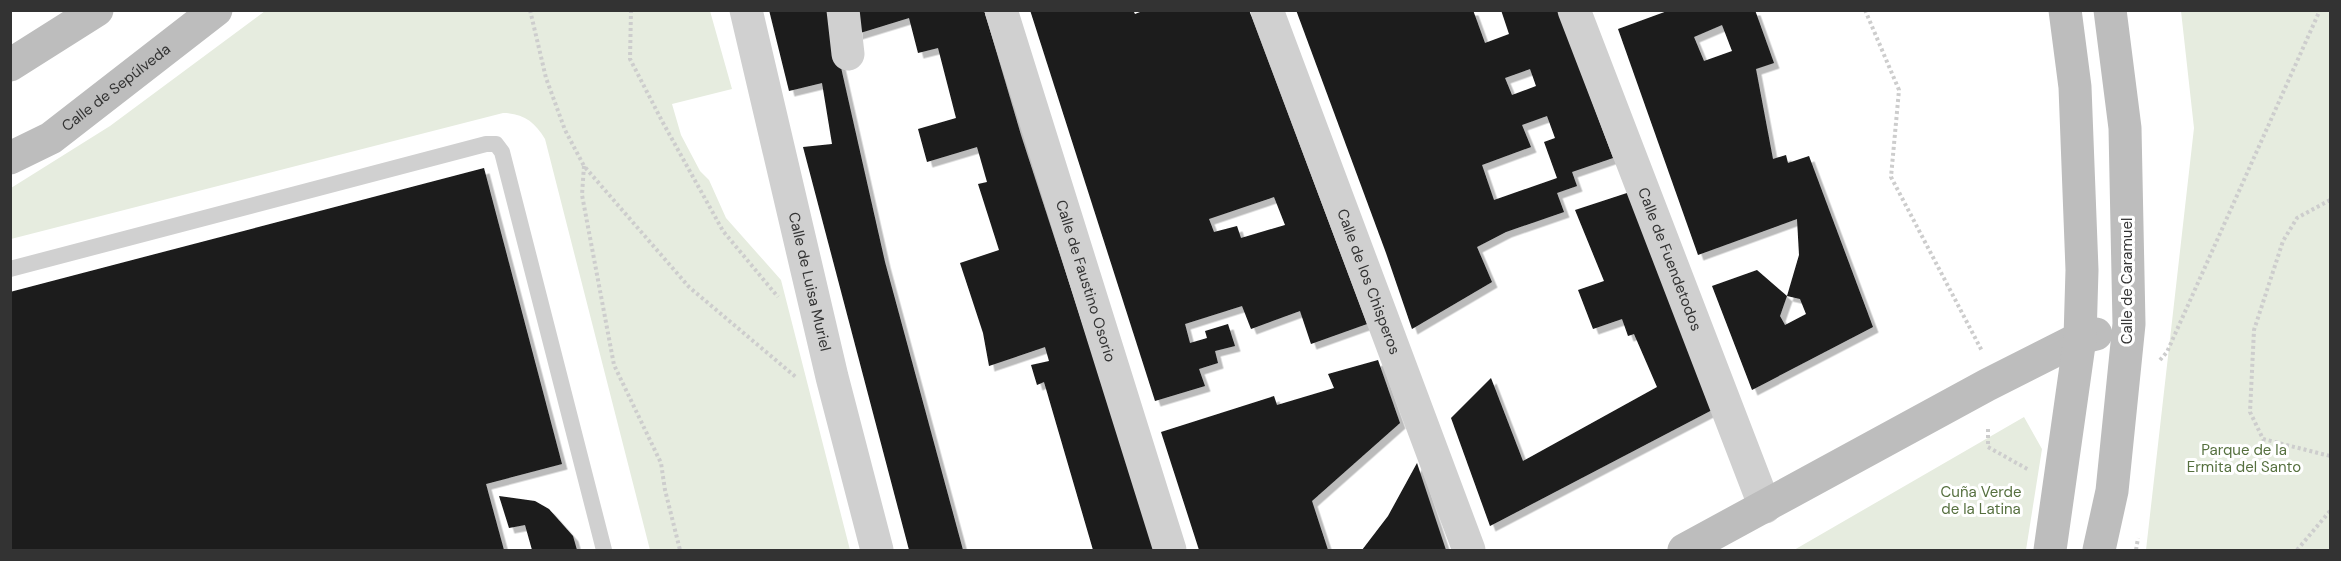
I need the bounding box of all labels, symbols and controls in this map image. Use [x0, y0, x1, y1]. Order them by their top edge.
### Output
street label: Calle de Sepúlveda [58, 39, 175, 136]
street label: Calle de Fuendetodos [1633, 185, 1706, 334]
street label: Calle de Faustino Osorio [1051, 198, 1121, 365]
street label: Calle de los Chisperos [1332, 206, 1405, 357]
street label: Calle de Luisa Muriel [784, 210, 836, 353]
street label: Calle de Caramuel [2117, 218, 2137, 344]
park label: Parque de la Ermita del Santo [2187, 440, 2301, 477]
park label: Cuña Verde de la Latina [1941, 482, 2021, 519]

